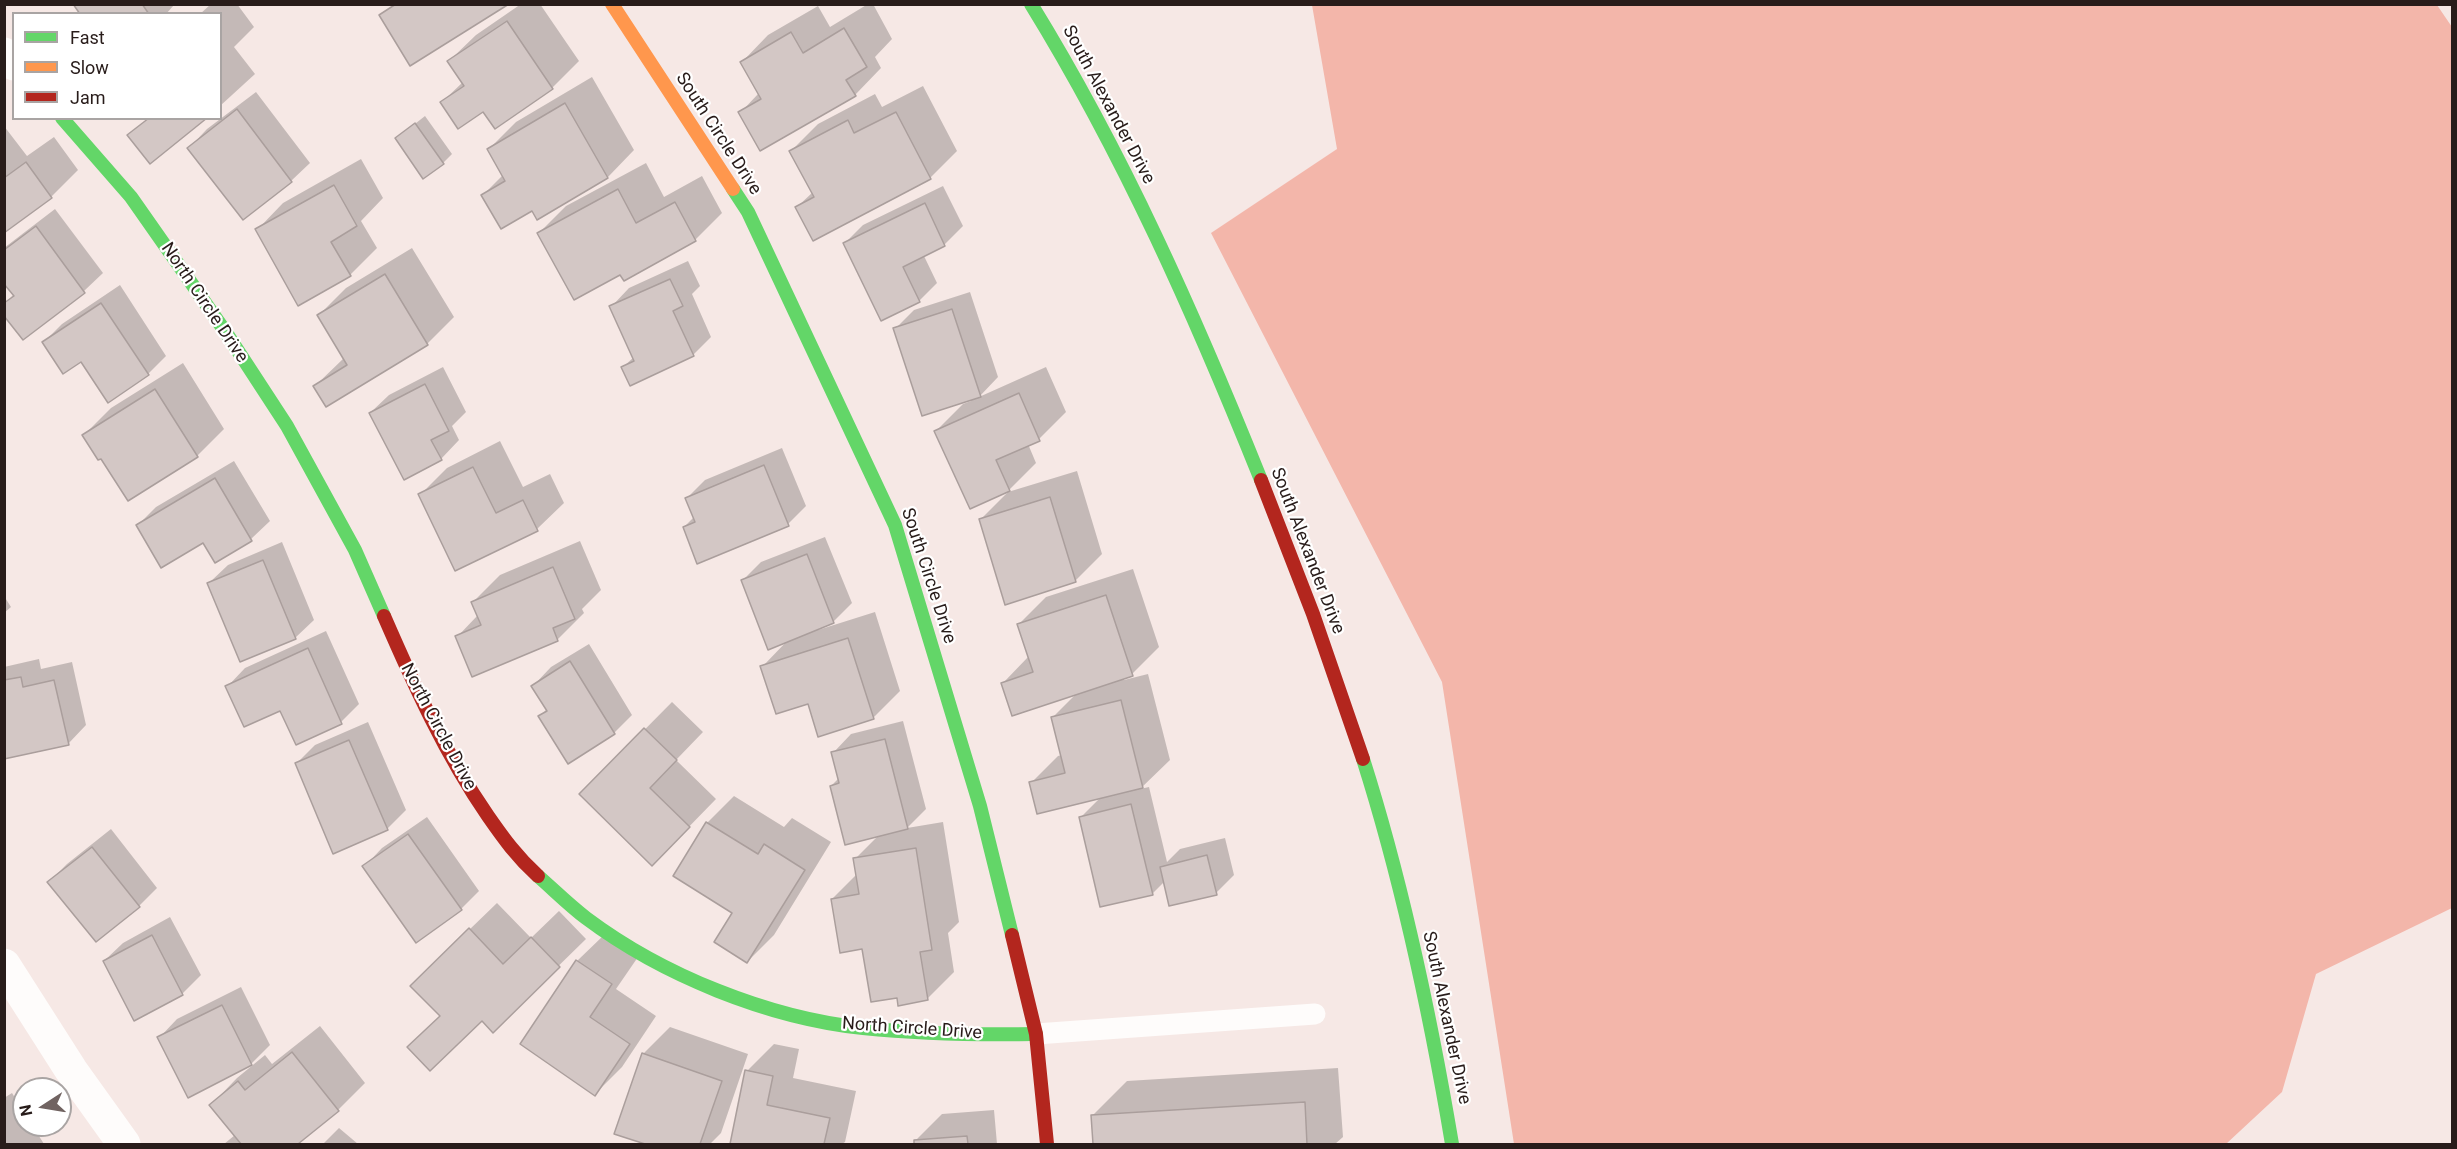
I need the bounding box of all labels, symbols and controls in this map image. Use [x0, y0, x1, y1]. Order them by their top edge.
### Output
legend [12, 12, 222, 120]
street label: South Alexander Drive [1057, 22, 1159, 188]
text: Fast [70, 27, 105, 48]
text: Slow [70, 57, 109, 78]
street label: South Circle Drive [670, 69, 766, 199]
text: Jam [70, 87, 106, 108]
street label: North Circle Drive [156, 239, 252, 367]
street label: South Alexander Drive [1265, 465, 1349, 637]
street label: South Circle Drive [896, 505, 960, 647]
street label: North Circle Drive [396, 660, 480, 794]
street label: South Alexander Drive [1417, 930, 1475, 1106]
street label: North Circle Drive [841, 1013, 983, 1045]
north arrow [12, 1077, 72, 1137]
text: N [15, 1103, 36, 1118]

